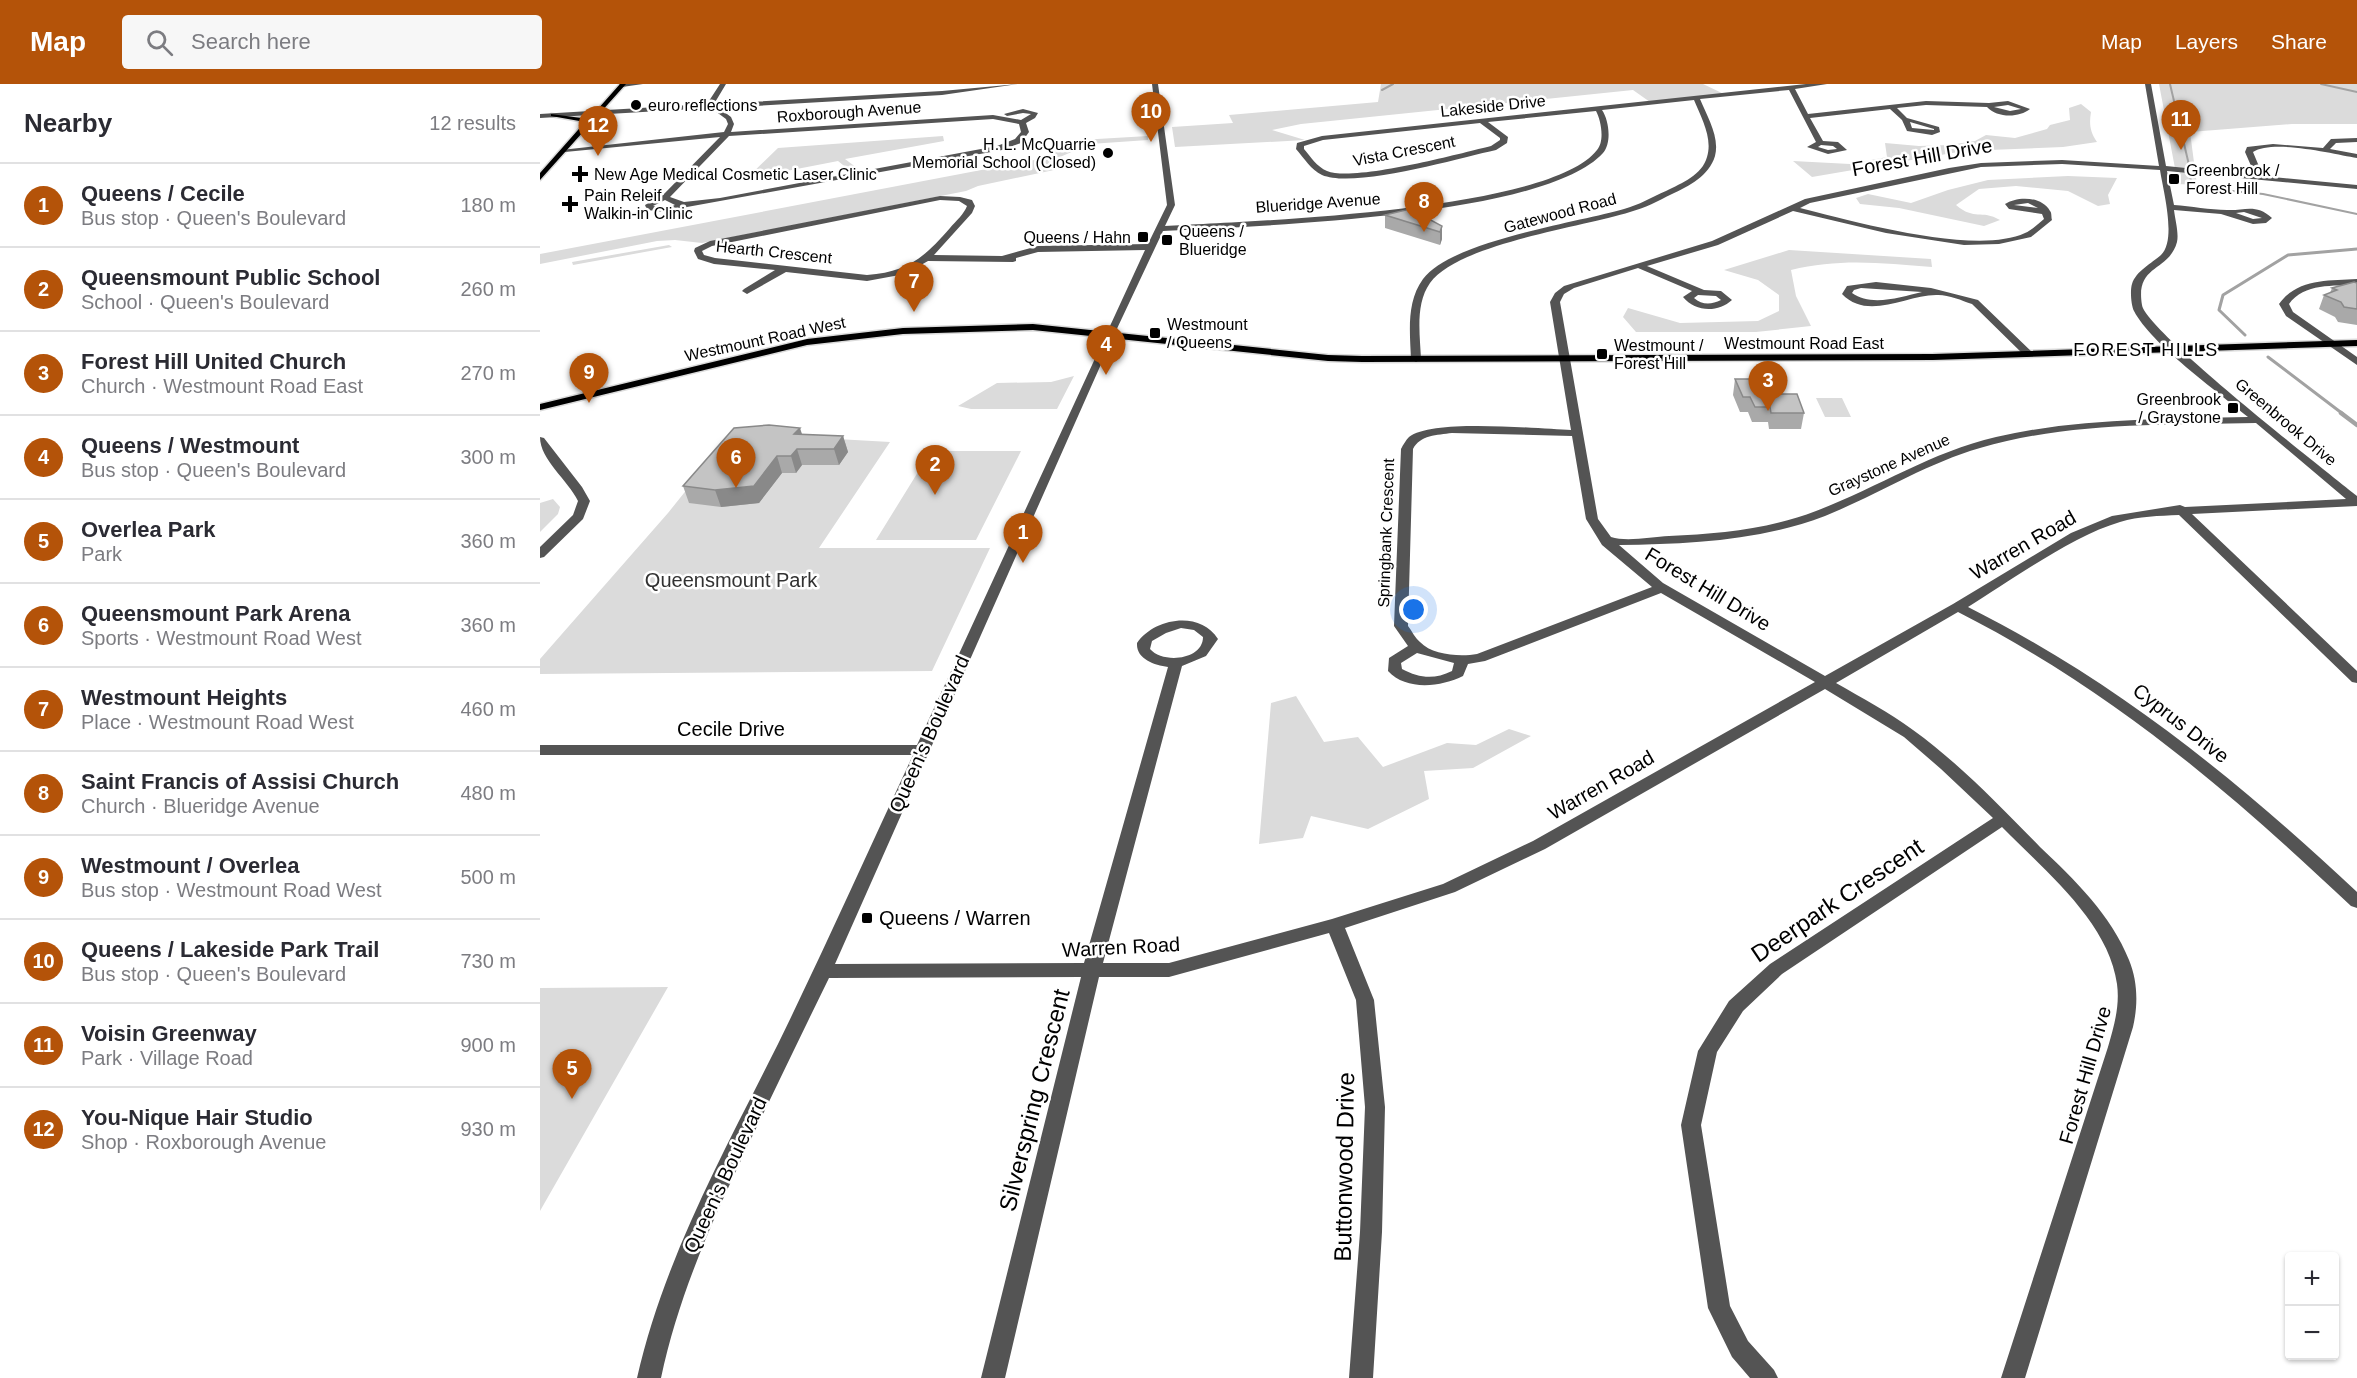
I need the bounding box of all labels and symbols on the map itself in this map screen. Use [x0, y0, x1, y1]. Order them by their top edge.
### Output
pin: 10 [1132, 92, 1170, 142]
street label: Lakeside Drive [1439, 92, 1547, 120]
place label: euro reflections [648, 97, 757, 114]
marker: euro reflections [629, 98, 643, 112]
street label: Roxborough Avenue [776, 98, 922, 126]
pin: 11 [2162, 100, 2200, 150]
pin: 12 [578, 106, 618, 156]
street label: Vista Crescent [1351, 133, 1457, 169]
street label: Forest Hill Drive [1850, 134, 1994, 180]
place label: H. L. McQuarrie Memorial School (Closed) [912, 136, 1096, 171]
marker: H. L. McQuarrie Memorial School (Closed) [1101, 146, 1115, 160]
place label: Greenbrook / Forest Hill [2186, 162, 2280, 197]
marker: New Age Medical Cosmetic Laser Clinic [571, 165, 589, 183]
place label: New Age Medical Cosmetic Laser Clinic [594, 166, 877, 183]
marker: Greenbrook / Forest Hill [2167, 172, 2181, 186]
pin: 8 [1404, 182, 1444, 232]
place label: Pain Releif Walkin-in Clinic [584, 187, 693, 222]
street label: Blueridge Avenue [1255, 190, 1381, 216]
street label: Gatewood Road [1502, 190, 1618, 236]
marker: Pain Releif Walkin-in Clinic [561, 195, 579, 213]
place label: Queens / Blueridge [1179, 223, 1247, 258]
place label: Queens / Hahn [1023, 229, 1131, 246]
marker: Queens / Hahn [1136, 230, 1150, 244]
marker: Queens / Blueridge [1160, 233, 1174, 247]
street label: Hearth Crescent [715, 237, 833, 267]
pin: 7 [894, 262, 934, 312]
street label: Westmount Road West [683, 314, 847, 364]
place label: Westmount / Queens [1167, 316, 1248, 351]
pin: 4 [1086, 326, 1126, 375]
marker: Westmount / Queens [1148, 326, 1162, 340]
street label: Westmount Road East [1724, 335, 1884, 352]
place label: Westmount / Forest Hill [1614, 337, 1704, 372]
district label: FOREST HILLS [2073, 340, 2219, 360]
marker: Westmount / Forest Hill [1595, 347, 1609, 361]
pin: 9 [569, 354, 608, 403]
pin: 3 [1748, 362, 1788, 411]
street label: Greenbrook Drive [2232, 375, 2340, 469]
place label: Greenbrook / Graystone [2137, 391, 2222, 426]
marker: Greenbrook / Graystone [2226, 401, 2240, 415]
street label: Graystone Avenue [1826, 430, 1953, 499]
pin: 6 [716, 438, 756, 488]
pin: 2 [916, 446, 954, 495]
street label: Springbank Crescent [1375, 457, 1397, 608]
street label: Warren Road [1966, 506, 2080, 584]
pin: 1 [1004, 514, 1042, 563]
street label: Forest Hill Drive [1641, 543, 1775, 635]
park label: Queensmount Park [645, 569, 818, 591]
your location [1399, 595, 1428, 624]
street label: Queen's Boulevard [884, 652, 974, 816]
street label: Cyprus Drive [2129, 679, 2233, 767]
street label: Cecile Drive [677, 718, 785, 740]
street label: Warren Road [1544, 746, 1658, 824]
street label: Deerpark Crescent [1746, 832, 1928, 968]
place label: Queens / Warren [879, 907, 1031, 929]
marker: Queens / Warren [860, 911, 874, 925]
street label: Warren Road [1061, 933, 1181, 961]
street label: Silverspring Crescent [993, 986, 1075, 1214]
street label: Forest Hill Drive [2055, 1004, 2115, 1146]
pin: 5 [552, 1050, 591, 1099]
street label: Buttonwood Drive [1329, 1072, 1359, 1262]
street label: Queen's Boulevard [679, 1094, 771, 1256]

